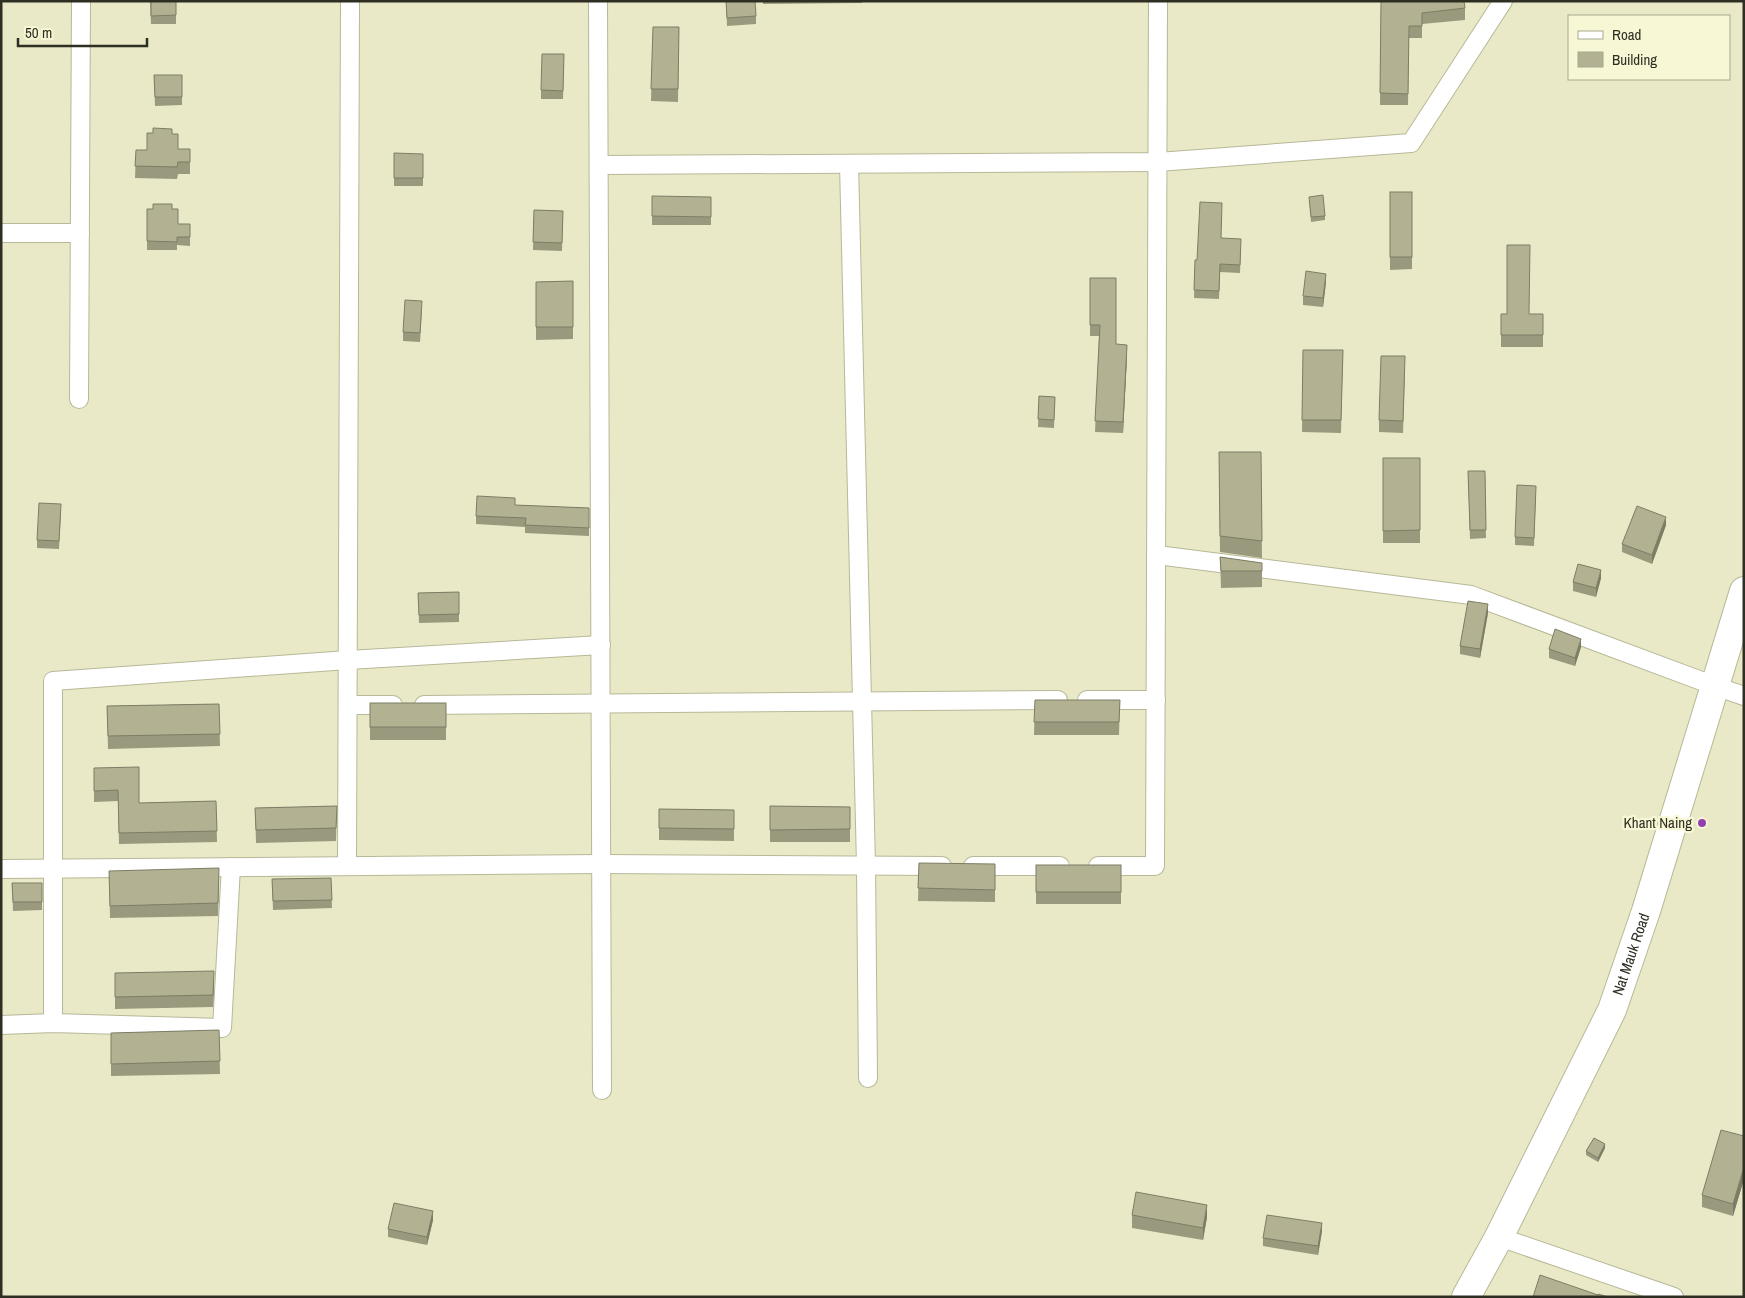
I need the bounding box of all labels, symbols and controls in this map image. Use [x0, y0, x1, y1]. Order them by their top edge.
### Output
scale bar [18, 15, 146, 47]
legend [1568, 15, 1730, 80]
text: 50 m [25, 22, 52, 43]
text: Road [1612, 24, 1641, 45]
text: Building [1612, 49, 1657, 70]
place label: Khant Naing [1624, 812, 1692, 833]
marker: Khant Naing [1696, 817, 1708, 829]
street label: Nat Mauk Road [1607, 910, 1654, 998]

